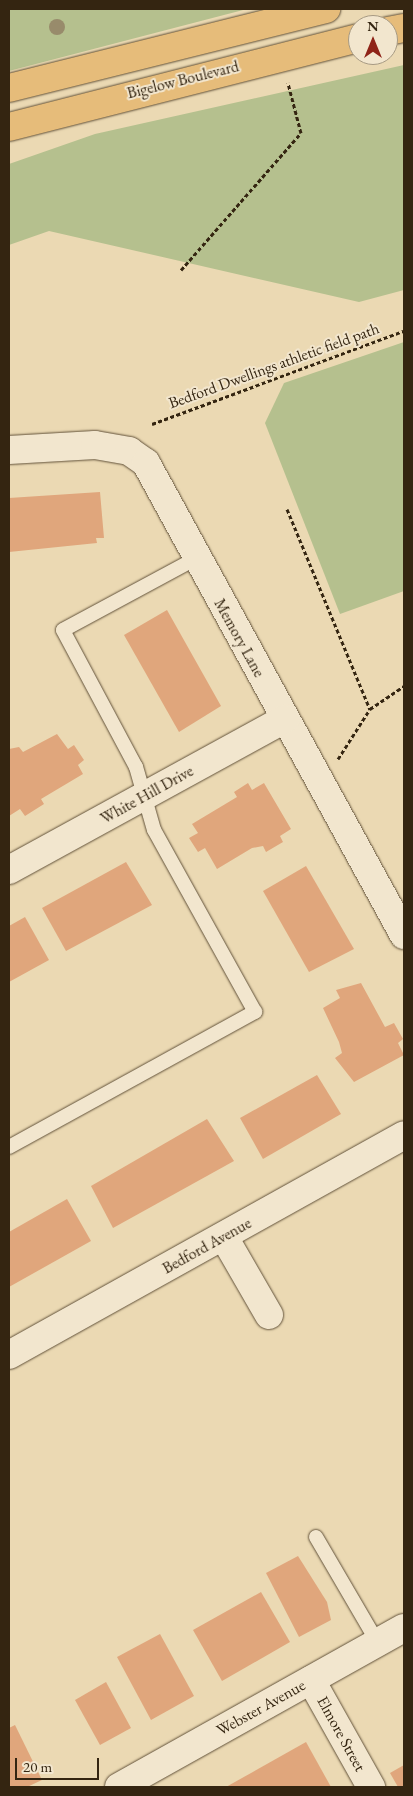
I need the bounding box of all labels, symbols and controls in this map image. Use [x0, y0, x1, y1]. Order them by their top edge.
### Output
north arrow [348, 15, 398, 65]
text: N [367, 17, 379, 35]
street label: Bigelow Boulevard [125, 57, 241, 103]
street label: Bedford Dwellings athletic field path [166, 319, 382, 413]
street label: Memory Lane [210, 595, 268, 681]
street label: White Hill Drive [97, 762, 197, 828]
street label: Bedford Avenue [159, 1214, 255, 1278]
street label: Webster Avenue [213, 1676, 309, 1740]
street label: Elmore Street [312, 1693, 370, 1775]
scale bar [18, 1748, 101, 1780]
text: 20 m [23, 1757, 52, 1776]

